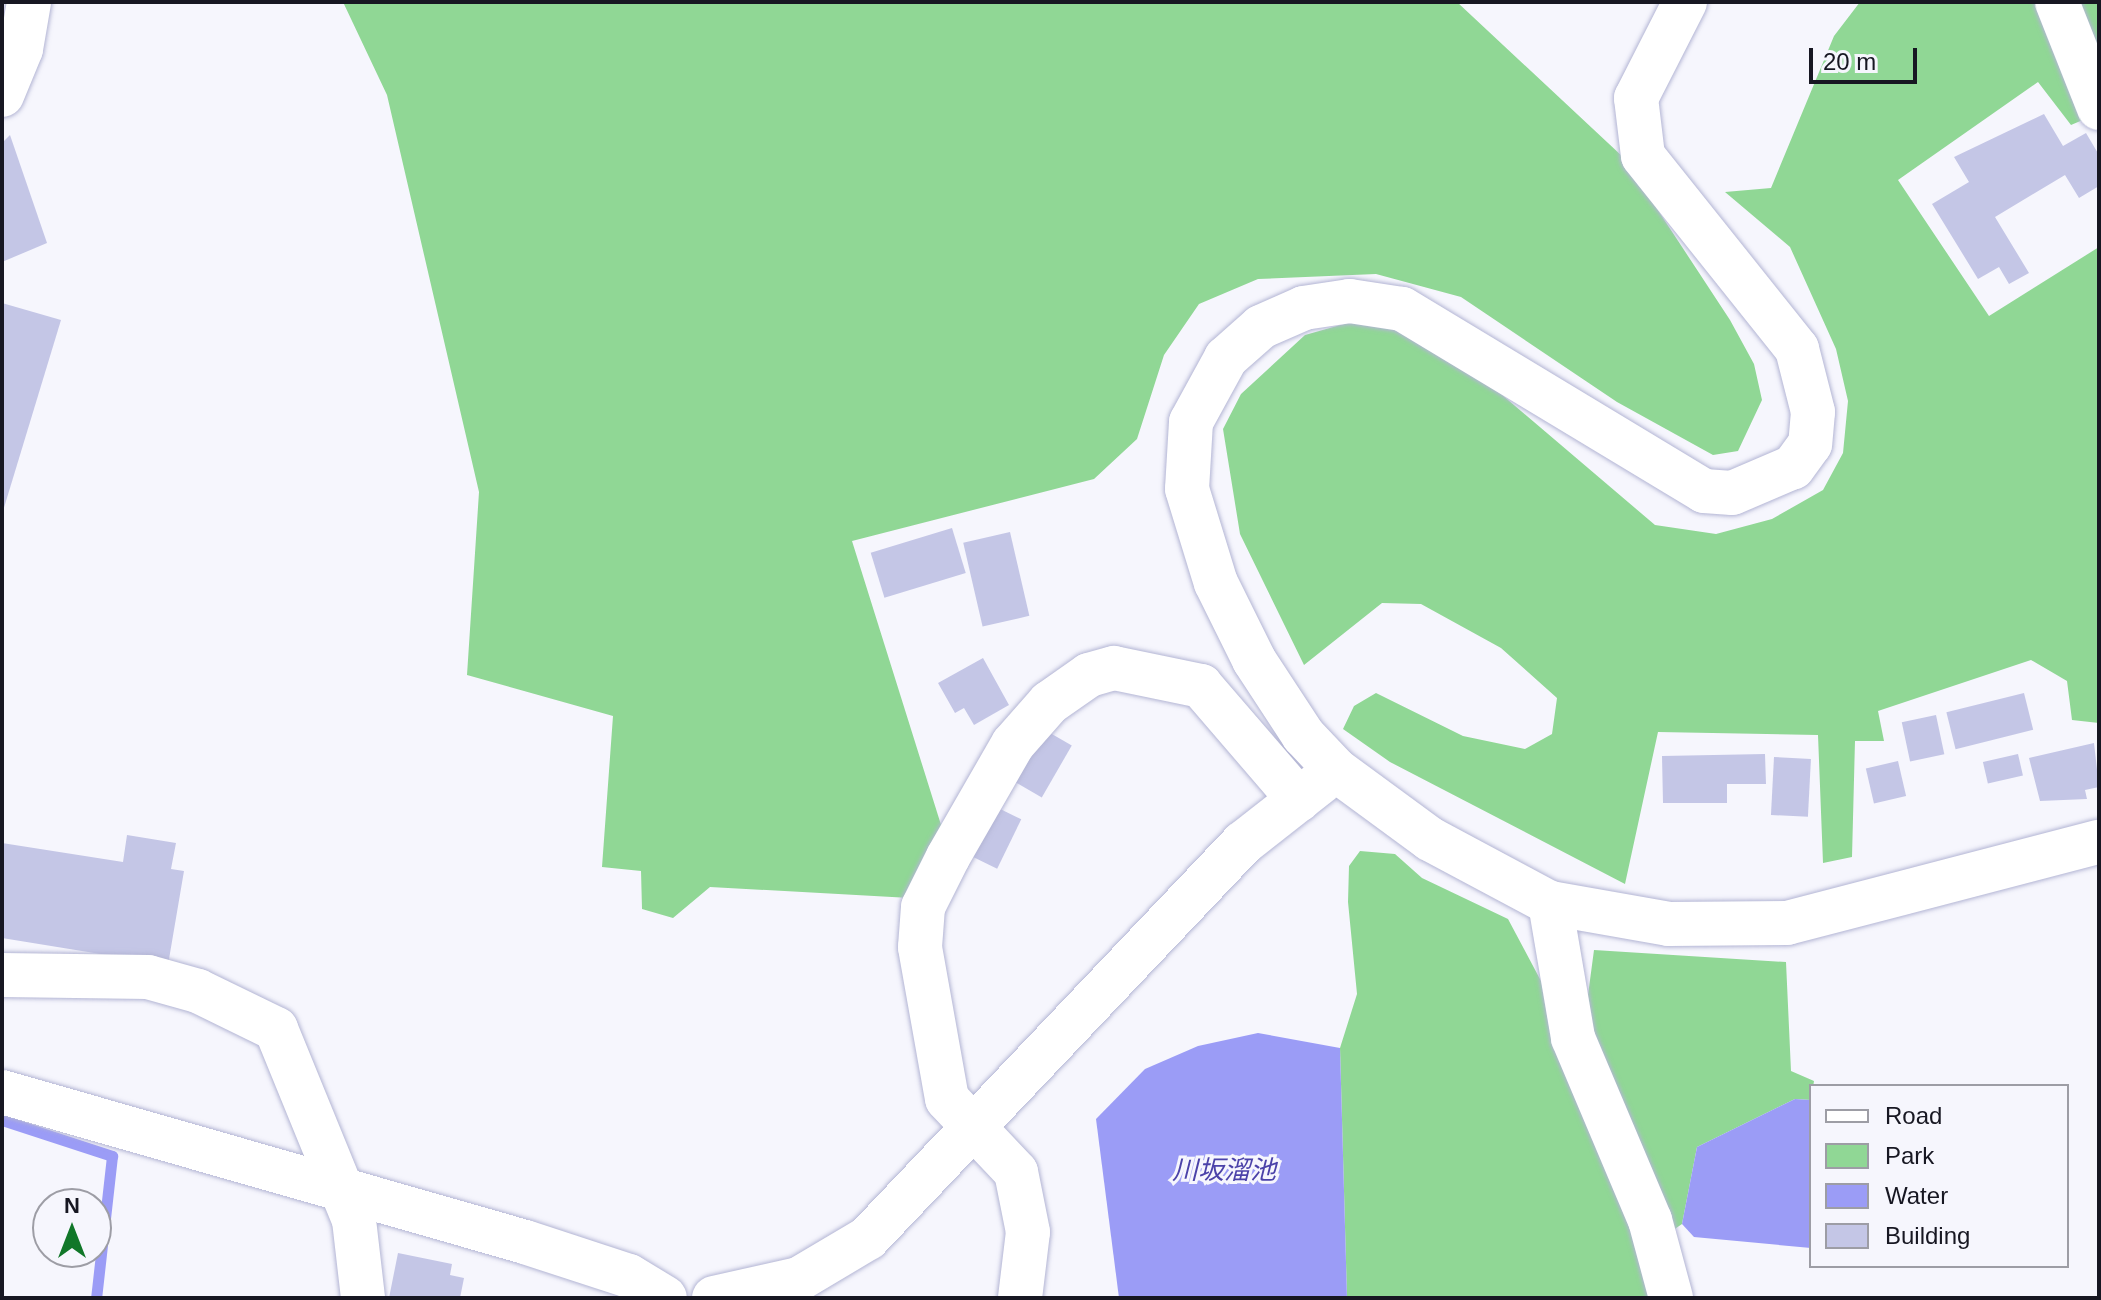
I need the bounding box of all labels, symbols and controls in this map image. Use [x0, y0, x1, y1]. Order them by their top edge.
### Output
scale bar [1813, 32, 1921, 82]
text: 20 m [1823, 48, 1876, 75]
legend [1809, 1084, 2069, 1268]
text: Road [1885, 1102, 1942, 1129]
text: Park [1885, 1142, 1934, 1169]
water label: 川坂溜池 [1172, 1155, 1276, 1187]
text: Water [1885, 1182, 1948, 1209]
north arrow [32, 1188, 112, 1268]
text: N [64, 1193, 80, 1218]
text: Building [1885, 1222, 1970, 1249]

